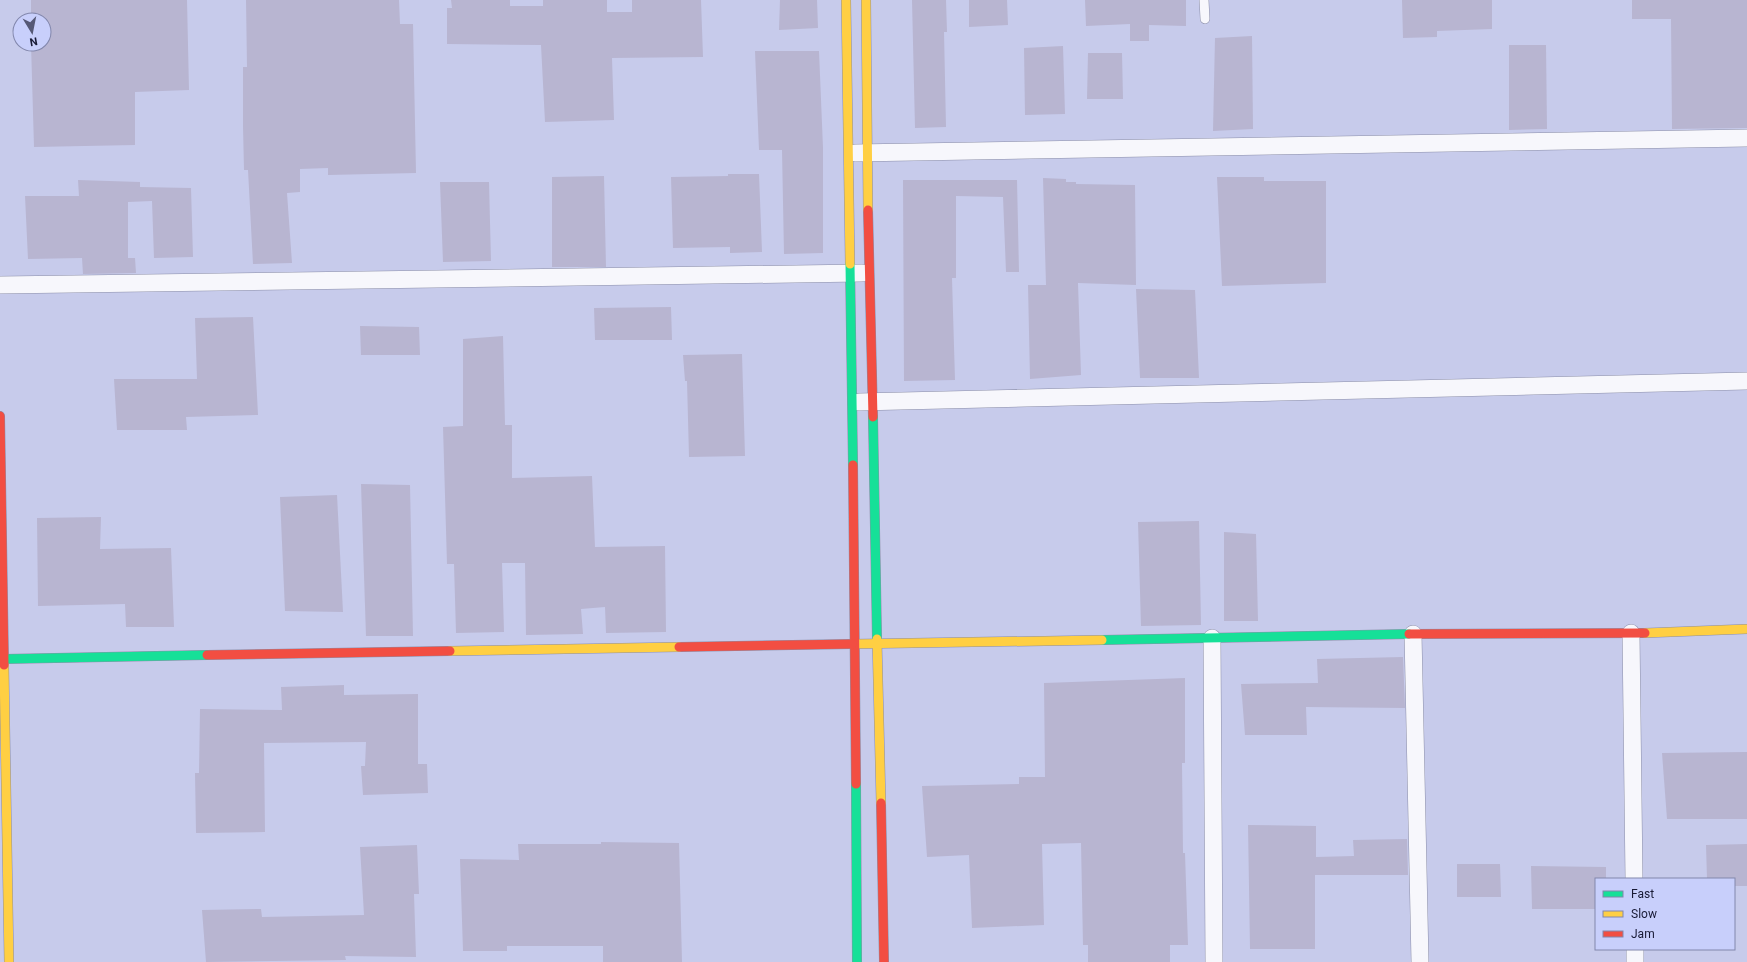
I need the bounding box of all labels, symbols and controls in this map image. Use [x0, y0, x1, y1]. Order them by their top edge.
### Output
north arrow [12, 12, 52, 52]
text: N [28, 34, 39, 48]
legend [1595, 878, 1735, 950]
text: Fast [1631, 887, 1654, 901]
text: Slow [1631, 907, 1657, 921]
text: Jam [1631, 927, 1655, 941]

